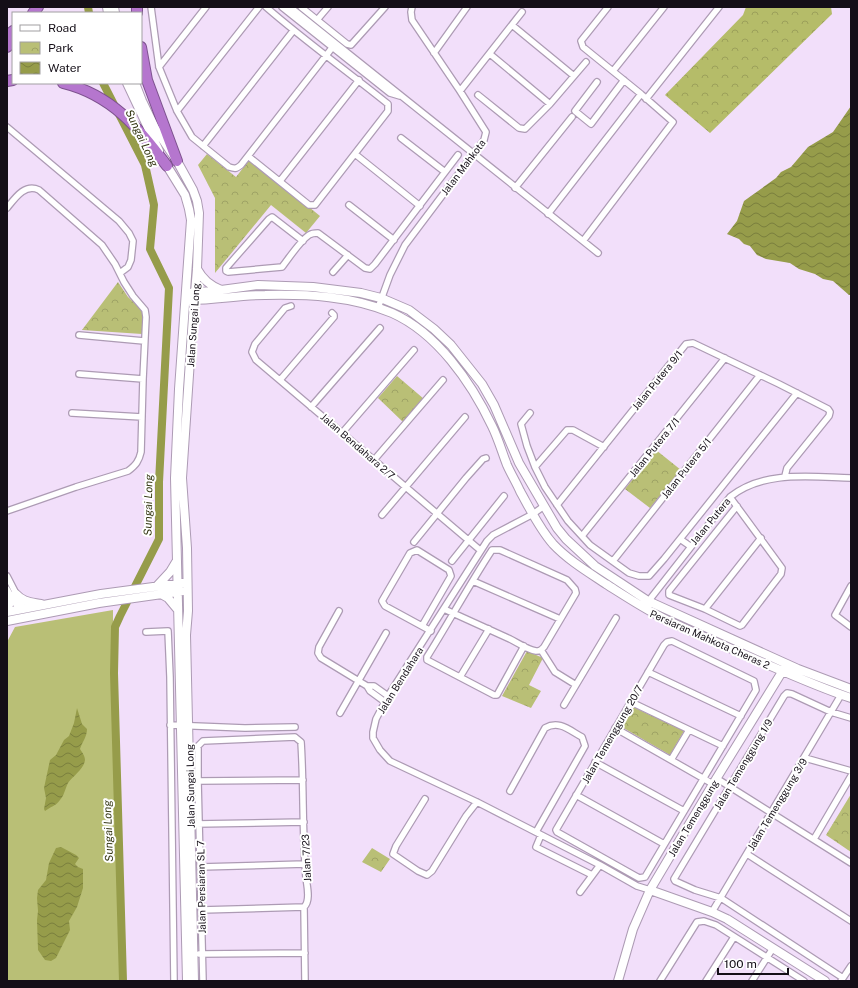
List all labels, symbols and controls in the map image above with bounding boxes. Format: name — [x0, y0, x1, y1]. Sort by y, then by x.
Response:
legend — [12, 12, 142, 84]
text: Road — [48, 21, 76, 35]
text: Park — [48, 41, 74, 55]
text: Water — [48, 61, 82, 75]
water label: Sungai Long — [124, 107, 161, 169]
street label: Jalan Mahkota — [438, 137, 488, 197]
street label: Jalan Sungai Long — [184, 283, 202, 367]
street label: Jalan Putera 9/1 — [629, 348, 685, 412]
street label: Jalan Bendahara 2/7 — [319, 411, 397, 481]
street label: Jalan Putera 7/1 — [626, 415, 682, 479]
street label: Jalan Putera 5/1 — [659, 435, 713, 501]
water label: Sungai Long — [141, 474, 155, 536]
street label: Jalan Putera — [687, 495, 733, 547]
street label: Persiaran Mahkota Cheras 2 — [648, 607, 772, 671]
street label: Jalan Bendahara — [375, 644, 425, 716]
street label: Jalan Temenggung 20/7 — [579, 683, 645, 785]
street label: Jalan Temenggung 1/9 — [711, 717, 775, 811]
street label: Jalan Sungai Long — [183, 744, 197, 828]
street label: Jalan Temenggung 3/9 — [745, 756, 809, 852]
street label: Jalan Temenggung — [665, 778, 721, 858]
water label: Sungai Long — [101, 799, 115, 862]
street label: Jalan 7/23 — [299, 834, 313, 882]
street label: Jalan Persiaran SL 7 — [194, 840, 208, 934]
scale bar — [718, 950, 788, 976]
text: 100 m — [724, 957, 757, 971]

